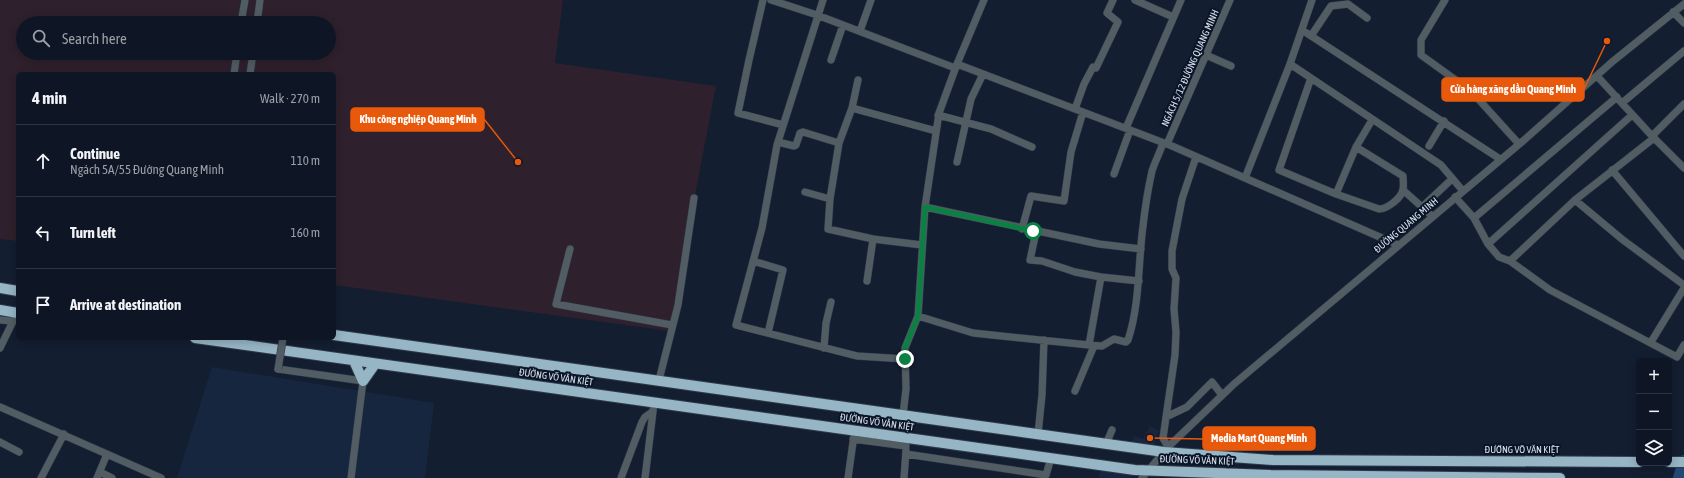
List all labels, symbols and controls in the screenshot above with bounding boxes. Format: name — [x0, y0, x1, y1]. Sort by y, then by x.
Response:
street label: NGÁCH 5/12 ĐƯỜNG QUANG MINH — [1159, 8, 1221, 128]
search box — [16, 16, 336, 60]
icon: search — [30, 27, 52, 49]
text: Search here — [62, 30, 127, 47]
callout: Cửa hàng xăng dầu Quang Minh — [1442, 78, 1584, 101]
text: Cửa hàng xăng dầu Quang Minh — [1450, 83, 1576, 95]
text: 4 min — [32, 88, 67, 108]
text: Walk · 270 m — [260, 91, 320, 106]
callout: Khu công nghiệp Quang Minh — [351, 108, 484, 131]
text: Khu công nghiệp Quang Minh — [360, 113, 477, 125]
text: Continue — [70, 145, 120, 162]
icon: ahead — [32, 150, 54, 172]
text: 110 m — [291, 153, 320, 168]
text: Ngách 5A/55 Đường Quang Minh — [70, 162, 224, 177]
street label: ĐƯỜNG QUANG MINH — [1372, 195, 1440, 255]
icon: left — [32, 222, 54, 244]
route start — [1024, 222, 1042, 240]
text: Turn left — [70, 224, 116, 241]
text: 160 m — [291, 225, 320, 240]
icon: arrive — [32, 294, 54, 316]
text: Arrive at destination — [70, 296, 181, 313]
route end — [896, 350, 914, 368]
map controls — [1636, 358, 1672, 466]
button: + — [1636, 358, 1672, 394]
street label: ĐƯỜNG VÕ VĂN KIỆT — [518, 366, 594, 388]
button: − — [1636, 394, 1672, 430]
street label: ĐƯỜNG VÕ VĂN KIỆT — [839, 411, 915, 433]
callout: Media Mart Quang Minh — [1203, 427, 1315, 450]
button: layers — [1636, 430, 1672, 466]
text: Media Mart Quang Minh — [1211, 432, 1307, 444]
street label: ĐƯỜNG VÕ VĂN KIỆT — [1485, 444, 1560, 455]
street label: ĐƯỜNG VÕ VĂN KIỆT — [1159, 453, 1235, 467]

